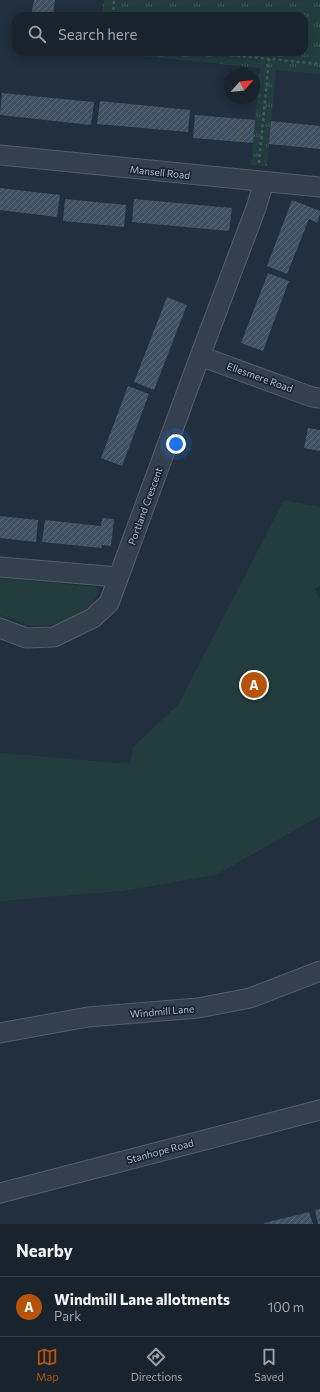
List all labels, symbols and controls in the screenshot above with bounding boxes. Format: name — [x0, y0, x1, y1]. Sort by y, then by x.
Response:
search box — [12, 12, 308, 56]
icon: search — [26, 23, 48, 45]
text: Search here — [58, 25, 137, 43]
north arrow — [224, 68, 260, 104]
street label: Mansell Road — [129, 163, 191, 181]
street label: Ellesmere Road — [225, 360, 295, 395]
your location — [166, 434, 186, 454]
street label: Portland Crescent — [125, 465, 165, 547]
pin: A — [241, 670, 267, 700]
street label: Windmill Lane — [129, 1002, 195, 1020]
street label: Stanhope Road — [125, 1136, 195, 1166]
text: Nearby — [16, 1240, 73, 1261]
text: Windmill Lane allotments — [54, 1290, 230, 1308]
text: A — [24, 1299, 34, 1315]
text: 100 m — [268, 1299, 304, 1315]
text: Park — [54, 1308, 81, 1324]
tab: Map — [36, 1346, 59, 1383]
tab: Directions — [131, 1346, 182, 1383]
tab: Saved — [254, 1346, 284, 1383]

